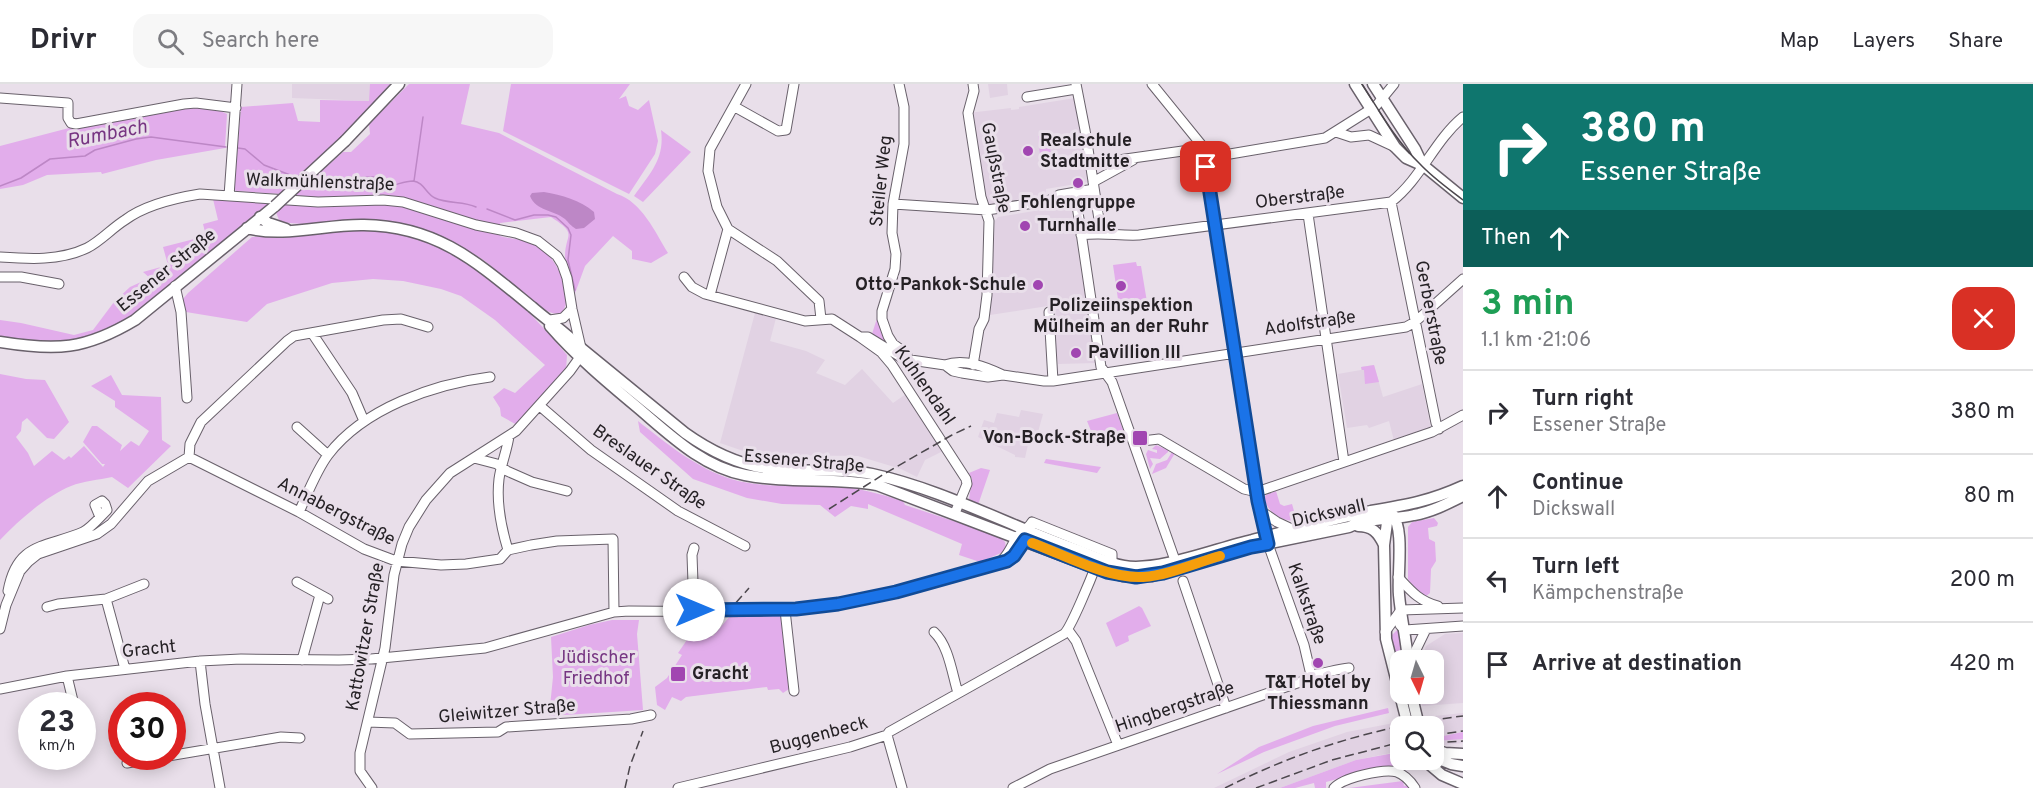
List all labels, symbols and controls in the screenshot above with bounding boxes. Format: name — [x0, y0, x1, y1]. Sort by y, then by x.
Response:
search box — [133, 14, 553, 68]
text: Drivr — [30, 23, 97, 59]
icon: search — [154, 25, 187, 58]
text: Search here — [202, 28, 319, 55]
text: Map — [1780, 28, 1819, 55]
text: Layers — [1852, 28, 1915, 55]
text: Share — [1948, 28, 2003, 55]
text: 380 m — [1580, 104, 1706, 157]
icon: right — [1481, 108, 1559, 186]
water label: Rumbach — [64, 114, 150, 156]
street label: Gaußstraße — [975, 121, 1015, 215]
place label: Realschule Stadtmitte — [1040, 130, 1132, 174]
street label: Steiler Weg — [866, 134, 898, 228]
pin — [1180, 141, 1231, 192]
marker: Realschule Stadtmitte — [1021, 144, 1035, 158]
icon: arrive — [1189, 150, 1222, 183]
text: Essener Straße — [1580, 156, 1761, 190]
street label: Walkmühlenstraße — [245, 169, 395, 197]
marker: Fohlengruppe — [1071, 176, 1085, 190]
street label: Oberstraße — [1254, 181, 1346, 215]
place label: Fohlengruppe — [1020, 192, 1136, 215]
place label: Turnhalle — [1037, 215, 1116, 238]
marker: Turnhalle — [1018, 219, 1032, 233]
icon: ahead — [1543, 222, 1576, 255]
street label: Essener Straße — [113, 224, 221, 318]
text: Then — [1481, 225, 1531, 252]
street label: Gerberstraße — [1409, 259, 1451, 367]
place label: Otto-Pankok-Schule — [855, 274, 1026, 297]
marker: Otto-Pankok-Schule — [1031, 278, 1045, 292]
marker: Polizeiinspektion Mülheim an der Ruhr — [1114, 279, 1128, 293]
text: 3 min — [1481, 282, 1575, 328]
button: close — [1952, 287, 2015, 350]
place label: Polizeiinspektion Mülheim an der Ruhr — [1033, 295, 1209, 339]
street label: Adolfstraße — [1263, 306, 1357, 342]
text: 1.1 km · 21:06 — [1481, 328, 1591, 354]
street label: Kuhlendahl — [888, 342, 960, 430]
place label: Pavillion III — [1088, 342, 1181, 365]
marker: Pavillion III — [1069, 346, 1083, 360]
text: Turn right — [1532, 386, 1634, 413]
icon: right — [1481, 396, 1514, 429]
text: 380 m — [1951, 399, 2015, 426]
text: Essener Straße — [1532, 413, 1666, 439]
street label: Breslauer Straße — [587, 420, 711, 516]
place label: Von-Bock-Straße — [983, 427, 1126, 450]
marker: Von-Bock-Straße — [1131, 429, 1149, 447]
street label: Essener Straße — [743, 445, 865, 479]
text: Continue — [1532, 470, 1623, 497]
street label: Annabergstraße — [273, 472, 399, 552]
icon: ahead — [1481, 480, 1514, 513]
text: 80 m — [1964, 483, 2015, 510]
street label: Dickswall — [1290, 494, 1368, 534]
text: Dickswall — [1532, 497, 1615, 523]
text: Turn left — [1532, 554, 1620, 581]
street label: Kalkstraße — [1281, 560, 1331, 648]
street label: Kattowitzer Straße — [342, 561, 390, 713]
icon: left — [1481, 564, 1514, 597]
text: 200 m — [1950, 567, 2015, 594]
position arrow — [662, 578, 726, 642]
text: Kämpchenstraße — [1532, 581, 1684, 607]
street label: Gracht — [121, 636, 177, 664]
park label: Jüdischer Friedhof — [556, 647, 636, 691]
icon: arrive — [1481, 648, 1514, 681]
north arrow — [1390, 650, 1444, 704]
map controls — [1390, 650, 1444, 770]
text: Arrive at destination — [1532, 651, 1742, 678]
text: 420 m — [1950, 651, 2015, 678]
marker: T&T Hotel by Thiessmann — [1311, 656, 1325, 670]
place label: Gracht — [692, 663, 749, 686]
marker: Gracht — [669, 665, 687, 683]
place label: T&T Hotel by Thiessmann — [1265, 672, 1371, 716]
street label: Hingbergstraße — [1112, 677, 1238, 739]
speed limit sign: 30 — [108, 692, 186, 770]
street label: Gleiwitzer Straße — [437, 695, 577, 729]
text: 23 — [39, 705, 75, 742]
street label: Buggenbeck — [767, 712, 871, 760]
button: search — [1390, 716, 1444, 770]
text: km/h — [39, 737, 75, 756]

